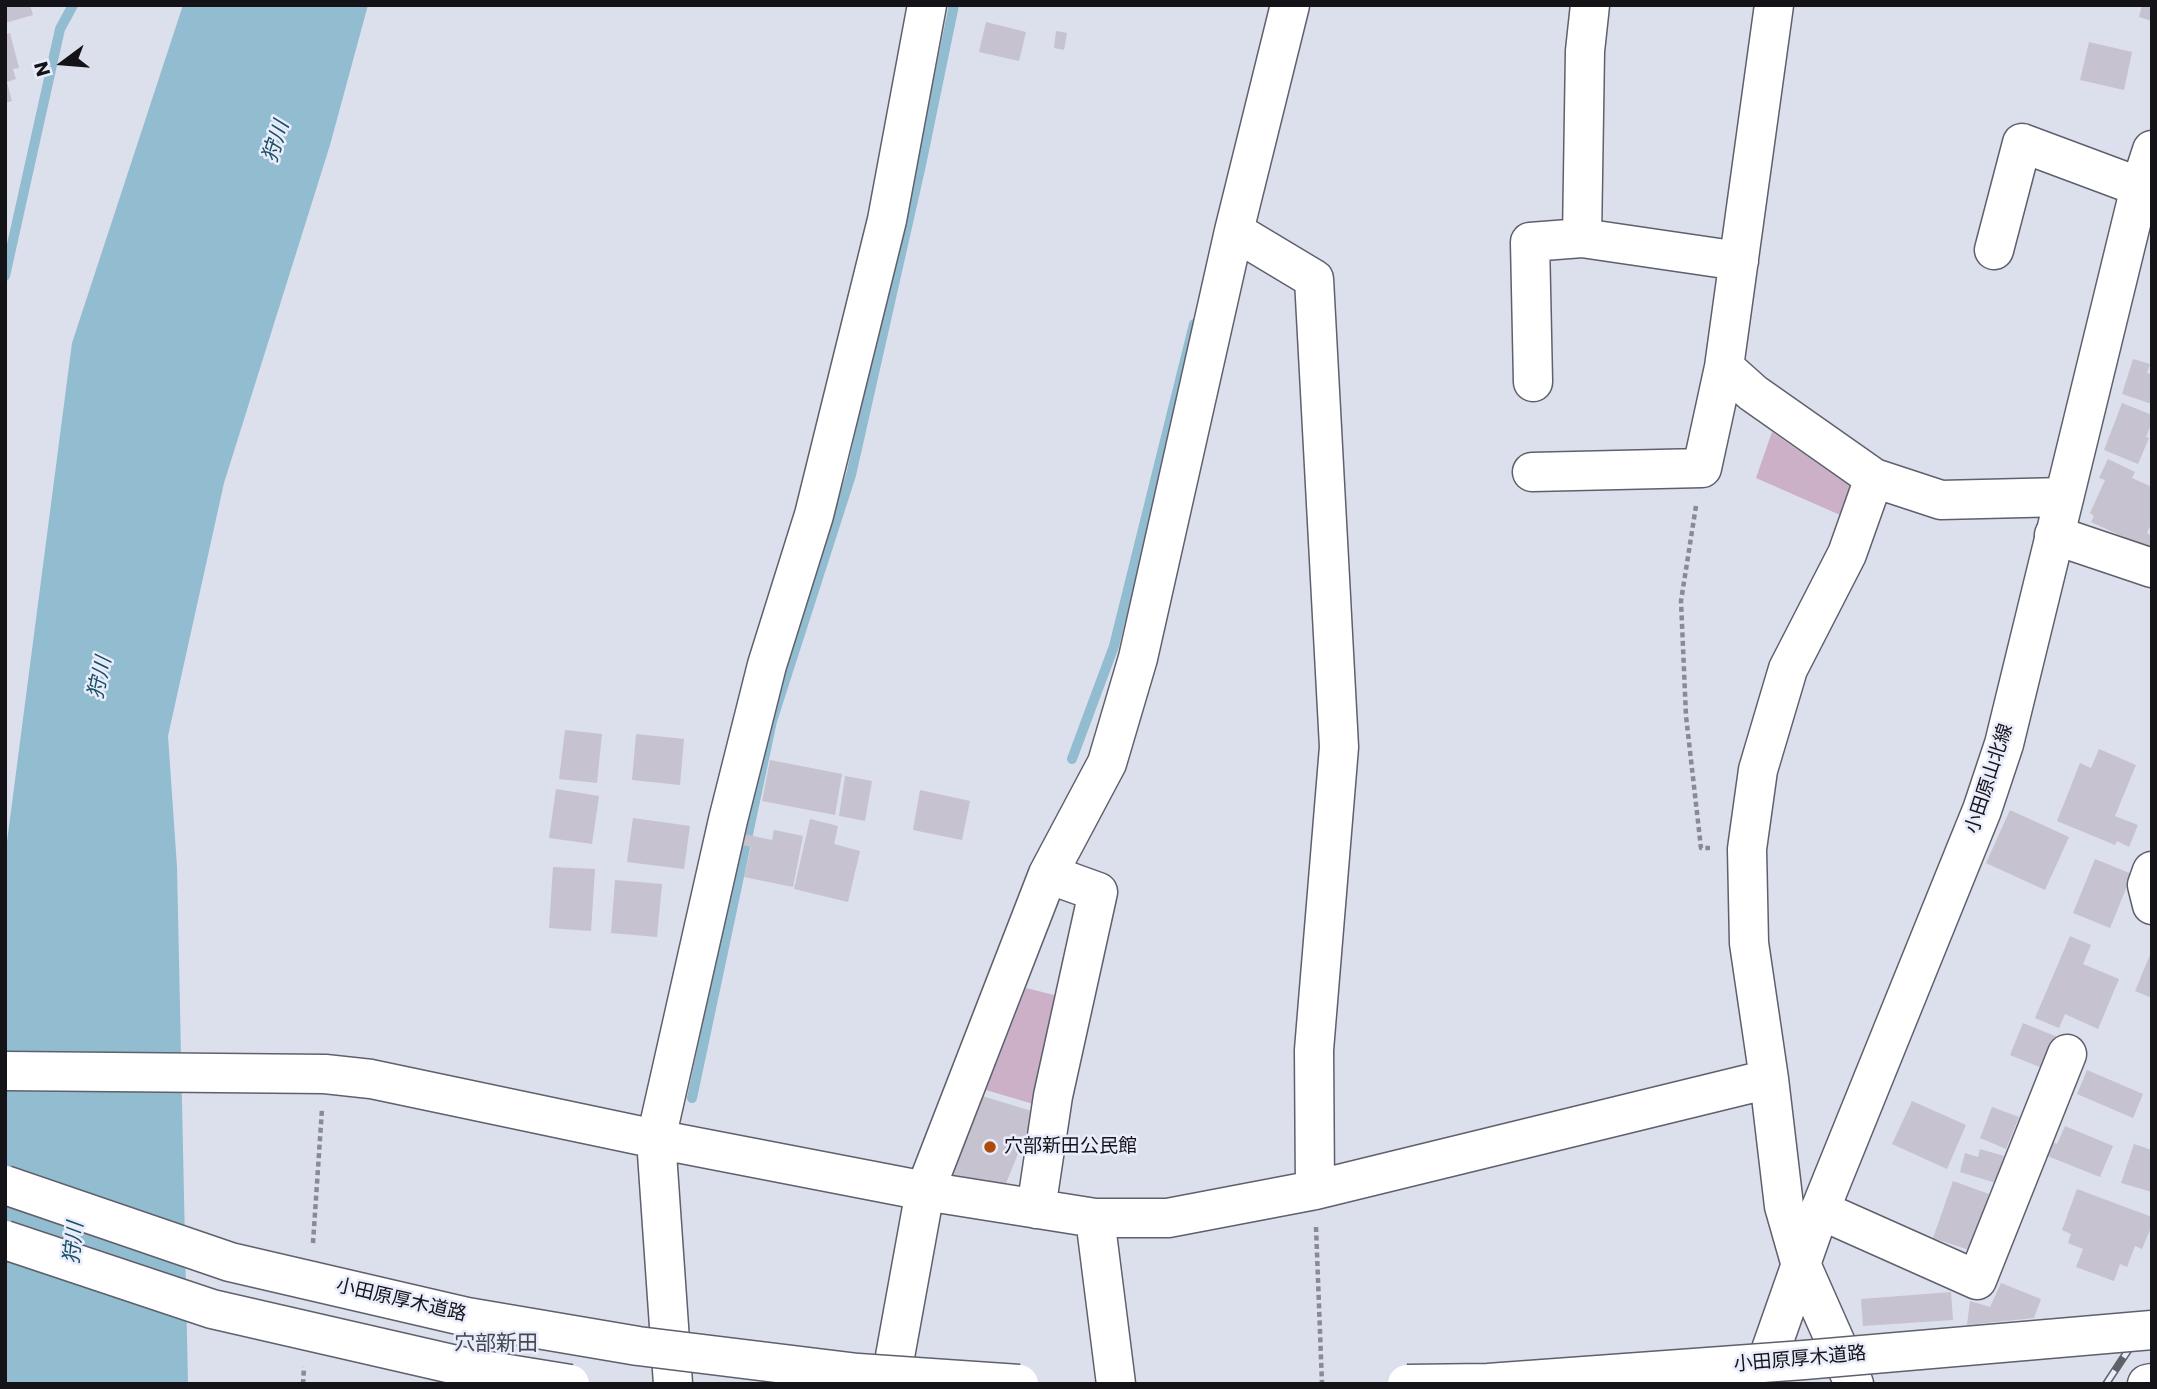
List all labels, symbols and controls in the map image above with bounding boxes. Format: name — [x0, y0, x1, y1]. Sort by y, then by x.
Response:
north arrow — [28, 28, 98, 98]
text: N — [27, 58, 57, 80]
water label: 狩川 — [259, 118, 295, 166]
water label: 狩川 — [84, 655, 118, 701]
street label: 小田原山北線 — [1962, 721, 2018, 837]
place label: 穴部新田公民館 — [1004, 1136, 1137, 1158]
marker: 穴部新田公民館 — [982, 1139, 998, 1155]
water label: 狩川 — [60, 1221, 90, 1265]
street label: 小田原厚木道路 — [334, 1275, 468, 1327]
district label: 穴部新田 — [454, 1332, 538, 1358]
street label: 小田原厚木道路 — [1733, 1343, 1867, 1377]

